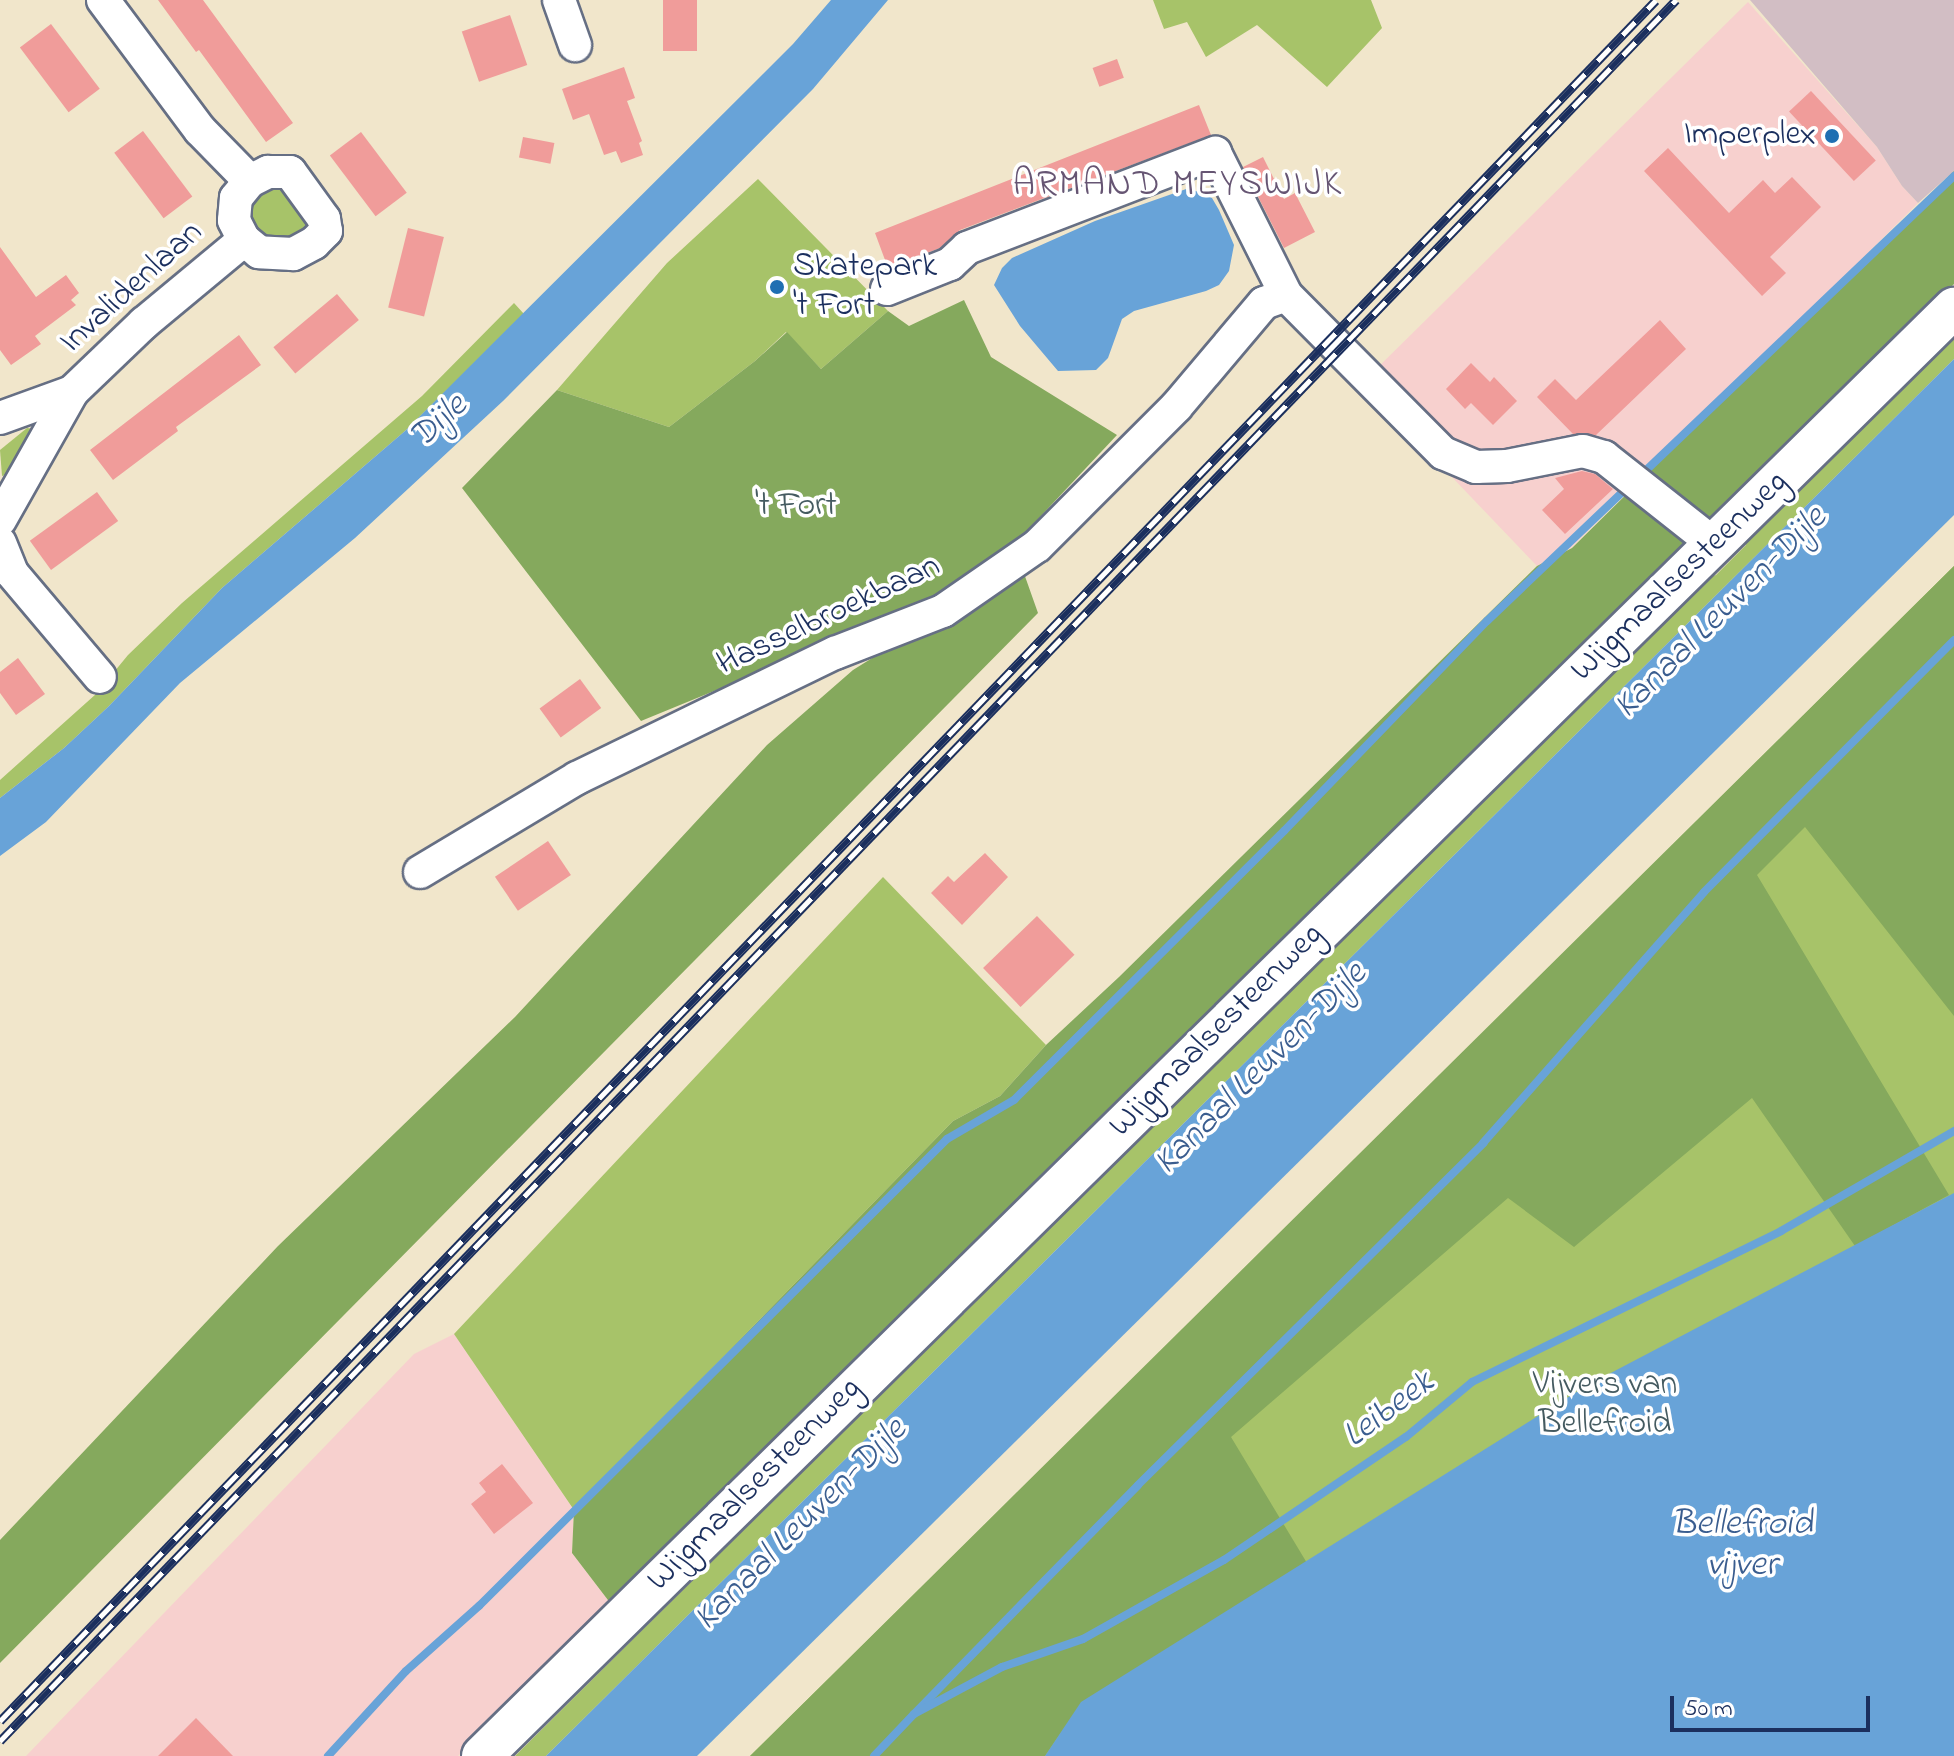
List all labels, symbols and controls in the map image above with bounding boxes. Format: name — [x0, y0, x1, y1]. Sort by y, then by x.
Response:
place label: Imperplex — [1684, 116, 1816, 156]
marker: Imperplex — [1823, 127, 1841, 145]
district label: ARMAND MEYSWIJK — [1013, 164, 1343, 208]
street label: Invalidenlaan — [52, 213, 212, 363]
place label: Skatepark 't Fort — [793, 247, 937, 326]
marker: Skatepark 't Fort — [768, 278, 786, 296]
water label: Dijle — [401, 385, 477, 459]
street label: Wijgmaalsesteenweg — [1563, 463, 1797, 691]
park label: 't Fort — [755, 487, 837, 527]
water label: Kanaal Leuven-Dijle — [1606, 498, 1836, 728]
street label: Hasselbroekbaan — [711, 547, 947, 685]
street label: Wijgmaalsesteenweg — [1101, 915, 1333, 1147]
water label: Kanaal Leuven-Dijle — [1146, 954, 1376, 1184]
water label: Leibeek — [1335, 1362, 1443, 1458]
park label: Vijvers van Bellefroid — [1533, 1365, 1677, 1444]
street label: Wijgmaalsesteenweg — [639, 1369, 871, 1601]
water label: Kanaal Leuven-Dijle — [686, 1410, 916, 1640]
water label: Bellefroid vijver — [1672, 1502, 1812, 1587]
scale bar — [1674, 1680, 1874, 1730]
text: 50 m — [1684, 1692, 1733, 1727]

